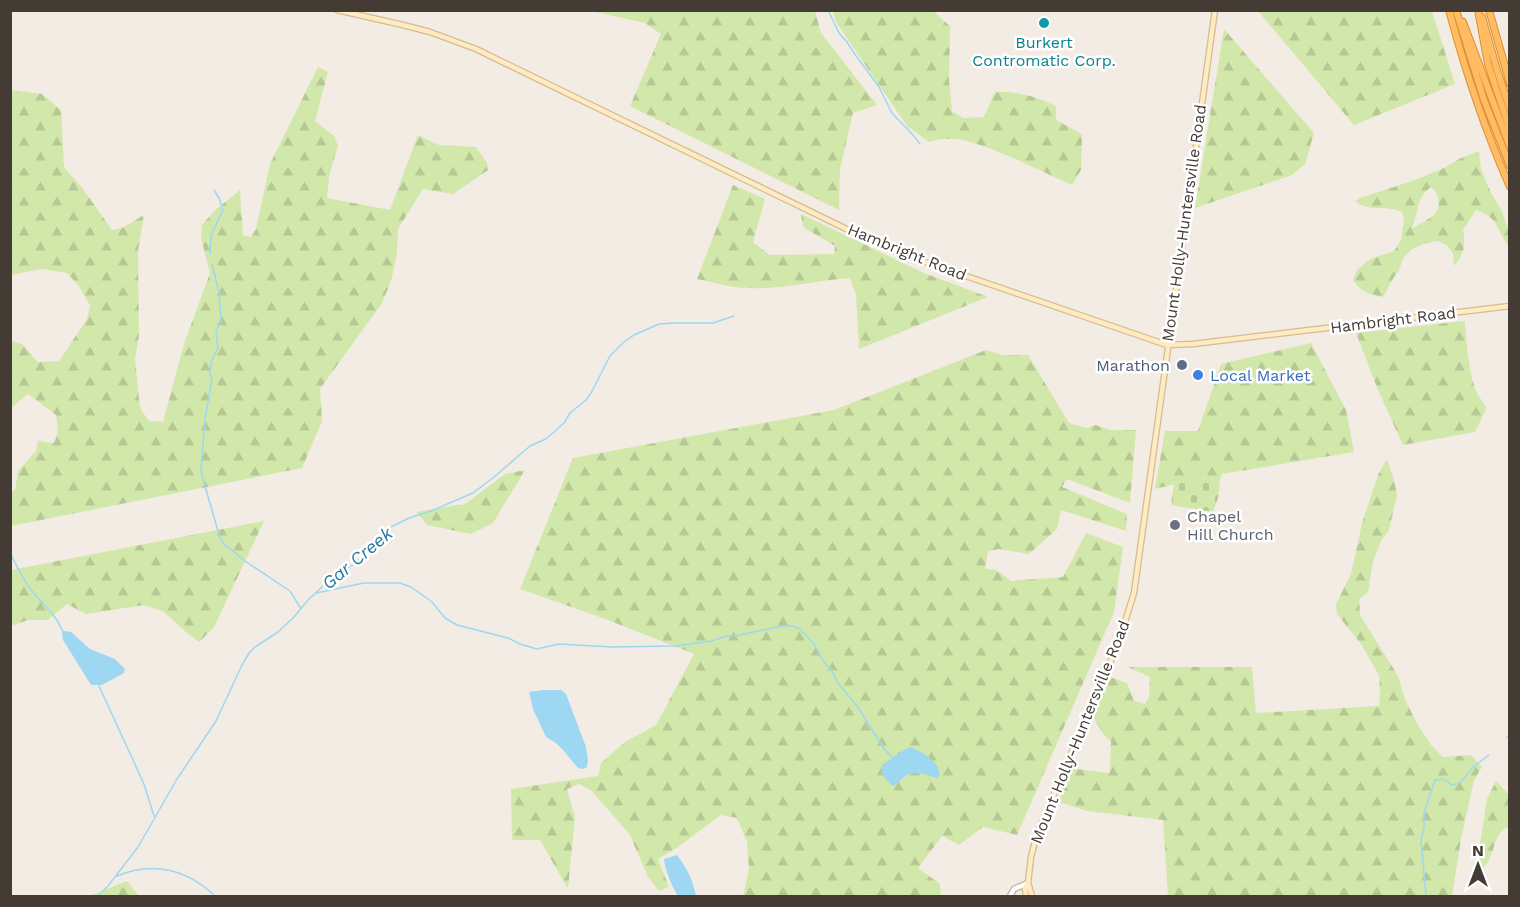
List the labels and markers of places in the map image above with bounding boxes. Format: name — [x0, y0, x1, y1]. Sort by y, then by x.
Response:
marker: Burkert Contromatic Corp. — [1037, 16, 1051, 30]
place label: Burkert Contromatic Corp. — [972, 33, 1116, 70]
place label: Marathon — [1096, 356, 1170, 375]
marker: Marathon — [1175, 358, 1189, 372]
place label: Local Market — [1210, 366, 1311, 385]
marker: Local Market — [1191, 368, 1205, 382]
place label: Chapel Hill Church — [1187, 507, 1274, 544]
marker: Chapel Hill Church — [1168, 518, 1182, 532]

